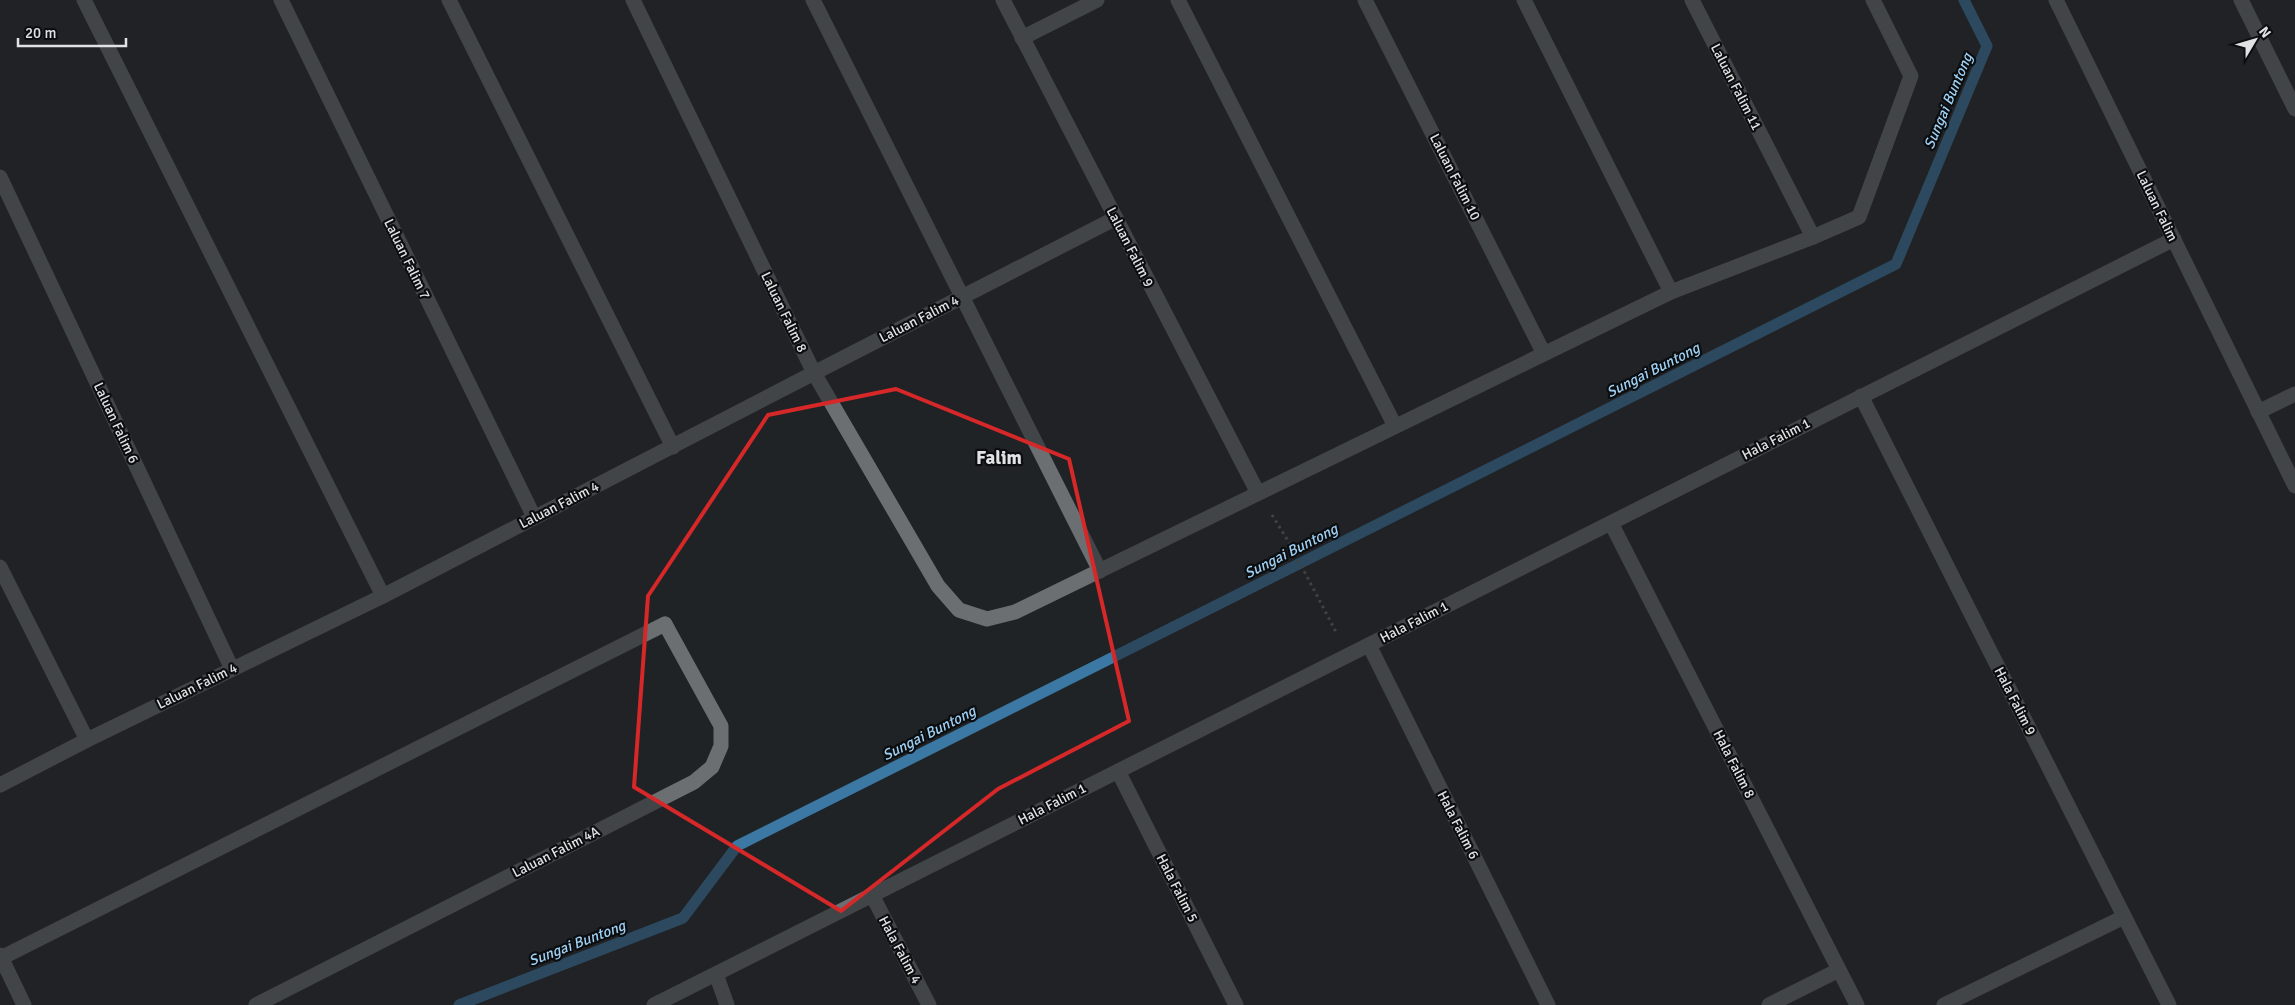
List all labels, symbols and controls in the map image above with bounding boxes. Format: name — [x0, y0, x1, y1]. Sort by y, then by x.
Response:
scale bar — [18, 15, 125, 47]
north arrow — [2230, 15, 2280, 65]
text: N — [2255, 23, 2275, 41]
text: 20 m — [25, 24, 56, 42]
street label: Laluan Falim 11 — [1707, 41, 1765, 133]
water label: Sungai Buntong — [1920, 49, 1977, 152]
street label: Laluan Falim 10 — [1426, 131, 1484, 223]
street label: Laluan Falim — [2133, 168, 2181, 244]
street label: Laluan Falim 9 — [1103, 204, 1157, 290]
street label: Laluan Falim 7 — [380, 216, 434, 302]
street label: Laluan Falim 8 — [757, 269, 811, 355]
street label: Laluan Falim 4 — [876, 291, 962, 346]
water label: Sungai Buntong — [1603, 338, 1704, 401]
street label: Laluan Falim 6 — [90, 380, 142, 466]
street label: Hala Falim 1 — [1739, 415, 1813, 463]
district label: Falim — [976, 446, 1022, 470]
street label: Laluan Falim 4 — [516, 477, 602, 532]
water label: Sungai Buntong — [1241, 519, 1342, 582]
street label: Hala Falim 1 — [1377, 598, 1451, 646]
street label: Laluan Falim 4 — [154, 659, 240, 713]
street label: Hala Falim 9 — [1991, 664, 2039, 738]
water label: Sungai Buntong — [879, 701, 980, 764]
street label: Hala Falim 8 — [1710, 727, 1758, 801]
street label: Hala Falim 1 — [1015, 780, 1089, 828]
street label: Hala Falim 6 — [1434, 788, 1482, 862]
street label: Laluan Falim 4A — [509, 822, 603, 881]
street label: Hala Falim 5 — [1153, 851, 1201, 925]
street label: Hala Falim 4 — [875, 913, 925, 987]
water label: Sungai Buntong — [526, 916, 629, 970]

